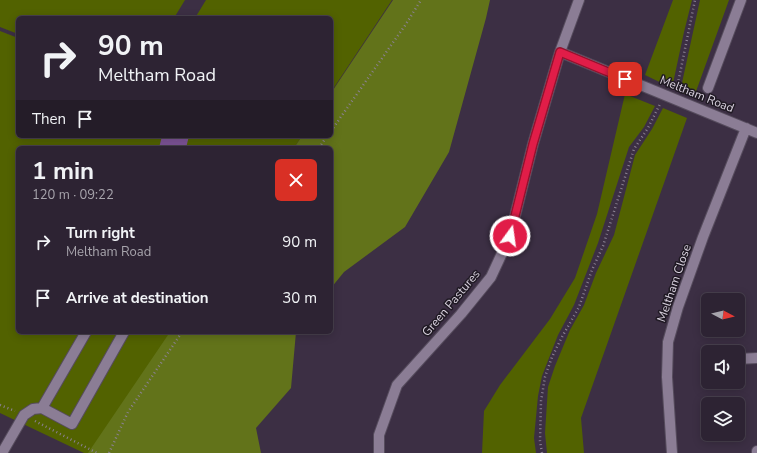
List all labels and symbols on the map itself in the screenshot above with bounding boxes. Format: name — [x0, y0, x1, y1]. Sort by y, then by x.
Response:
pin — [608, 62, 642, 96]
street label: Meltham Road — [657, 72, 737, 116]
position arrow — [489, 215, 531, 257]
street label: Meltham Close — [653, 242, 695, 324]
street label: Green Pastures — [418, 266, 484, 340]
north arrow — [701, 293, 745, 337]

